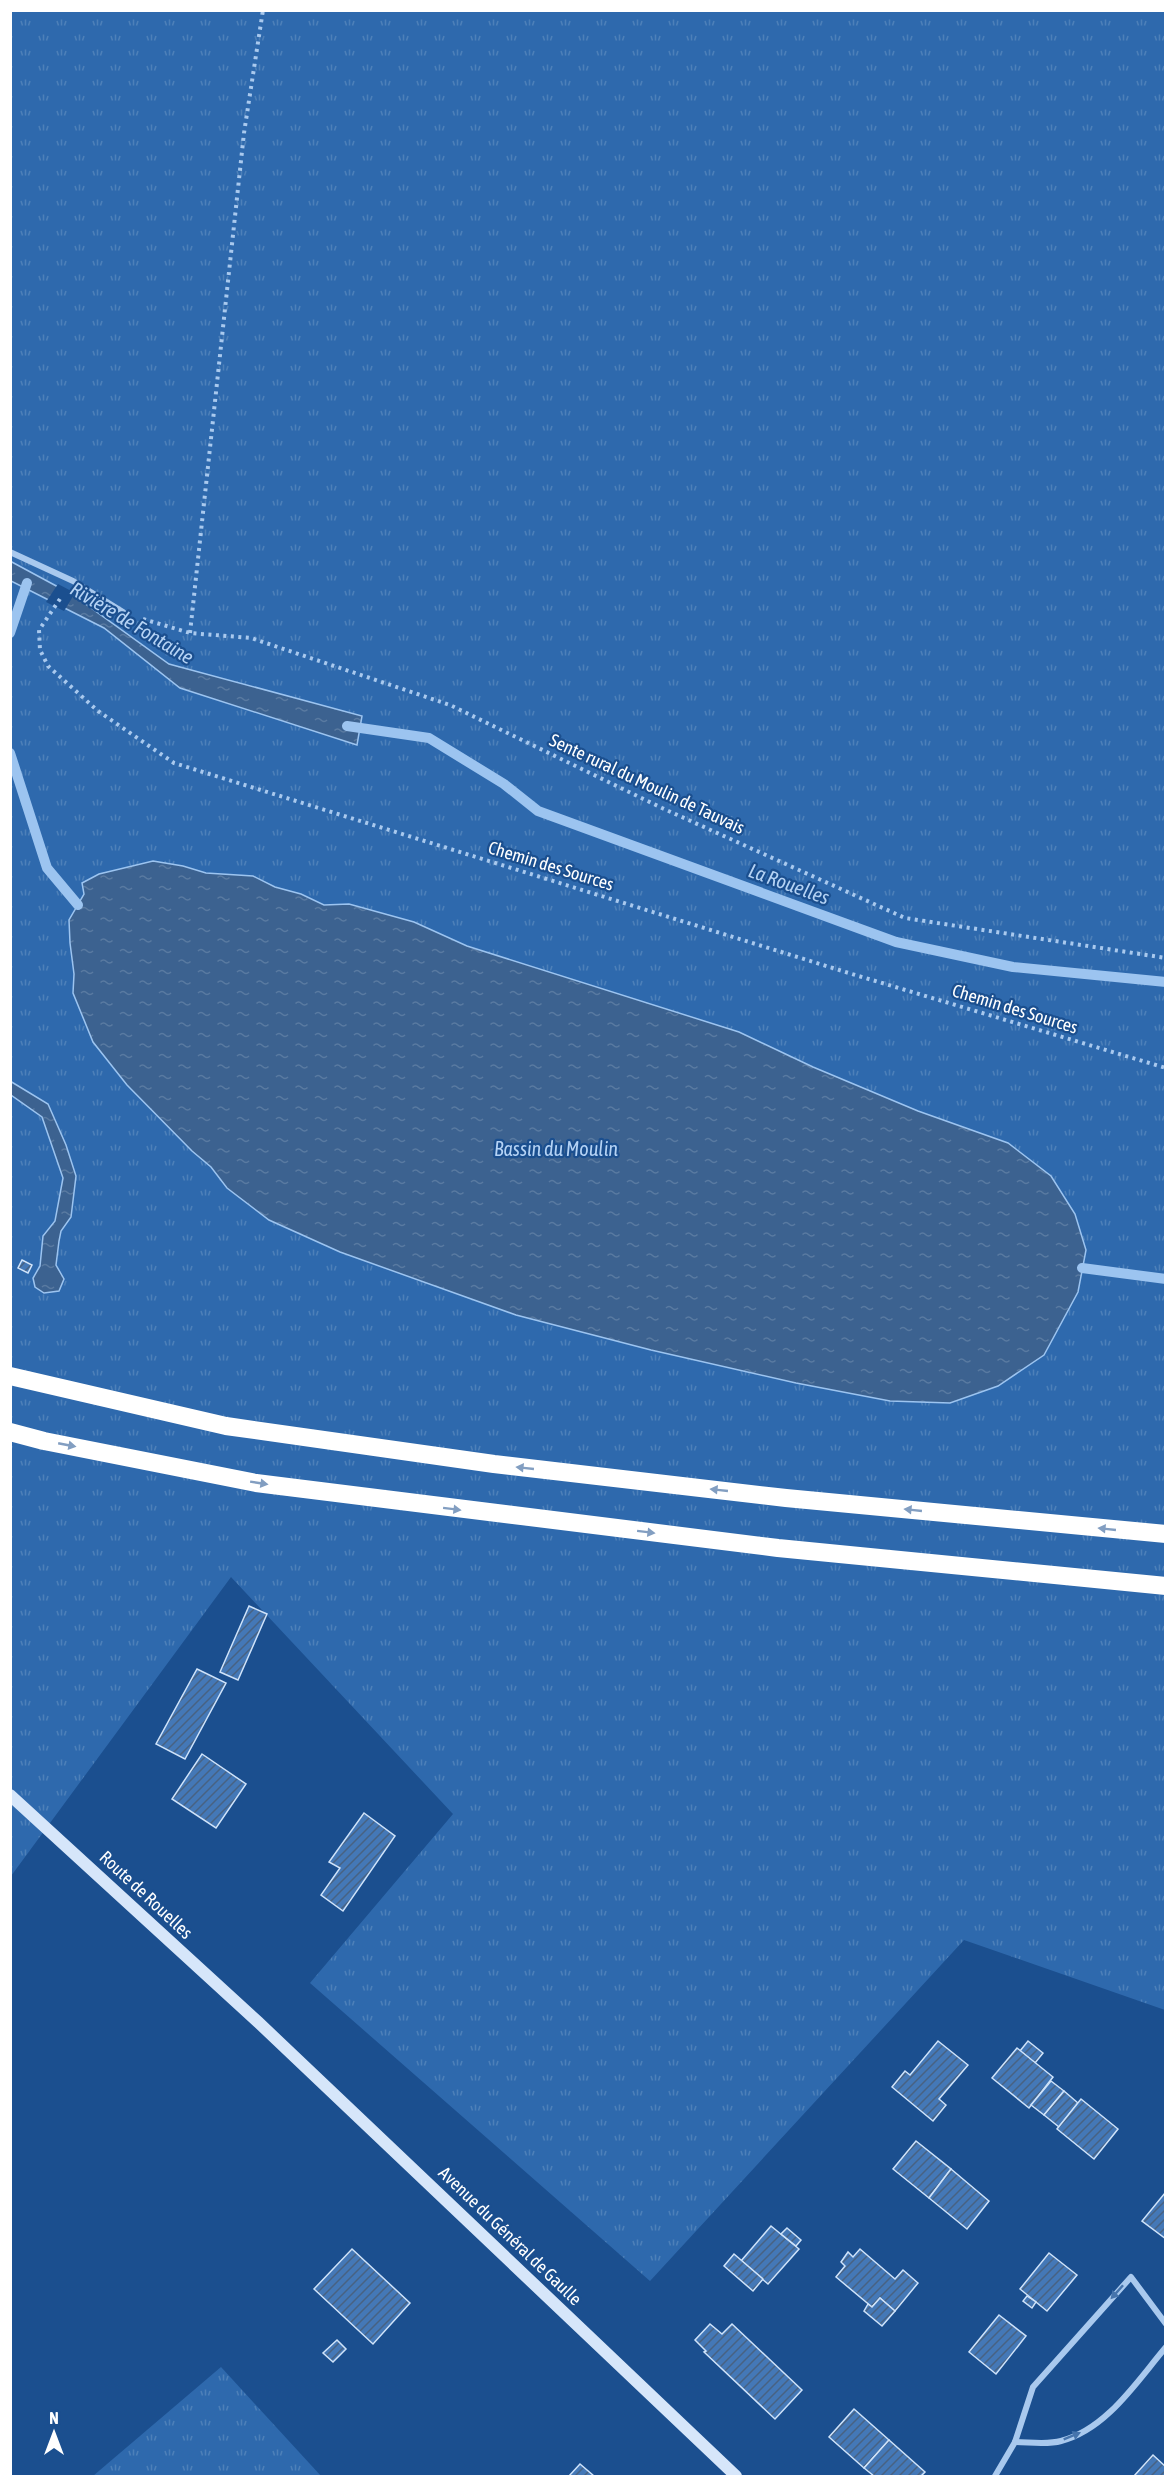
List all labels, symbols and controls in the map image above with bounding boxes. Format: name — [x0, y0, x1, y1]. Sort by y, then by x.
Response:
water label: Rivière de Fontaine — [66, 577, 198, 668]
street label: Sente rural du Moulin de Tauvais — [546, 729, 748, 838]
street label: Chemin des Sources — [486, 836, 616, 895]
water label: La Rouelles — [746, 858, 833, 909]
street label: Chemin des Sources — [950, 979, 1080, 1038]
water label: Bassin du Moulin — [494, 1137, 618, 1160]
one-way arrow — [58, 1441, 77, 1451]
one-way arrow — [516, 1463, 535, 1473]
one-way arrow — [249, 1479, 268, 1488]
one-way arrow — [710, 1485, 729, 1495]
one-way arrow — [443, 1504, 462, 1513]
one-way arrow — [904, 1505, 923, 1515]
one-way arrow — [1098, 1524, 1117, 1534]
one-way arrow — [636, 1527, 655, 1537]
street label: Route de Rouelles — [96, 1846, 197, 1943]
street label: Avenue du Général de Gaulle — [435, 2162, 586, 2309]
one-way arrow — [1111, 2284, 1124, 2299]
north arrow — [24, 2403, 84, 2463]
text: N — [49, 2409, 59, 2427]
one-way arrow — [1064, 2431, 1082, 2441]

